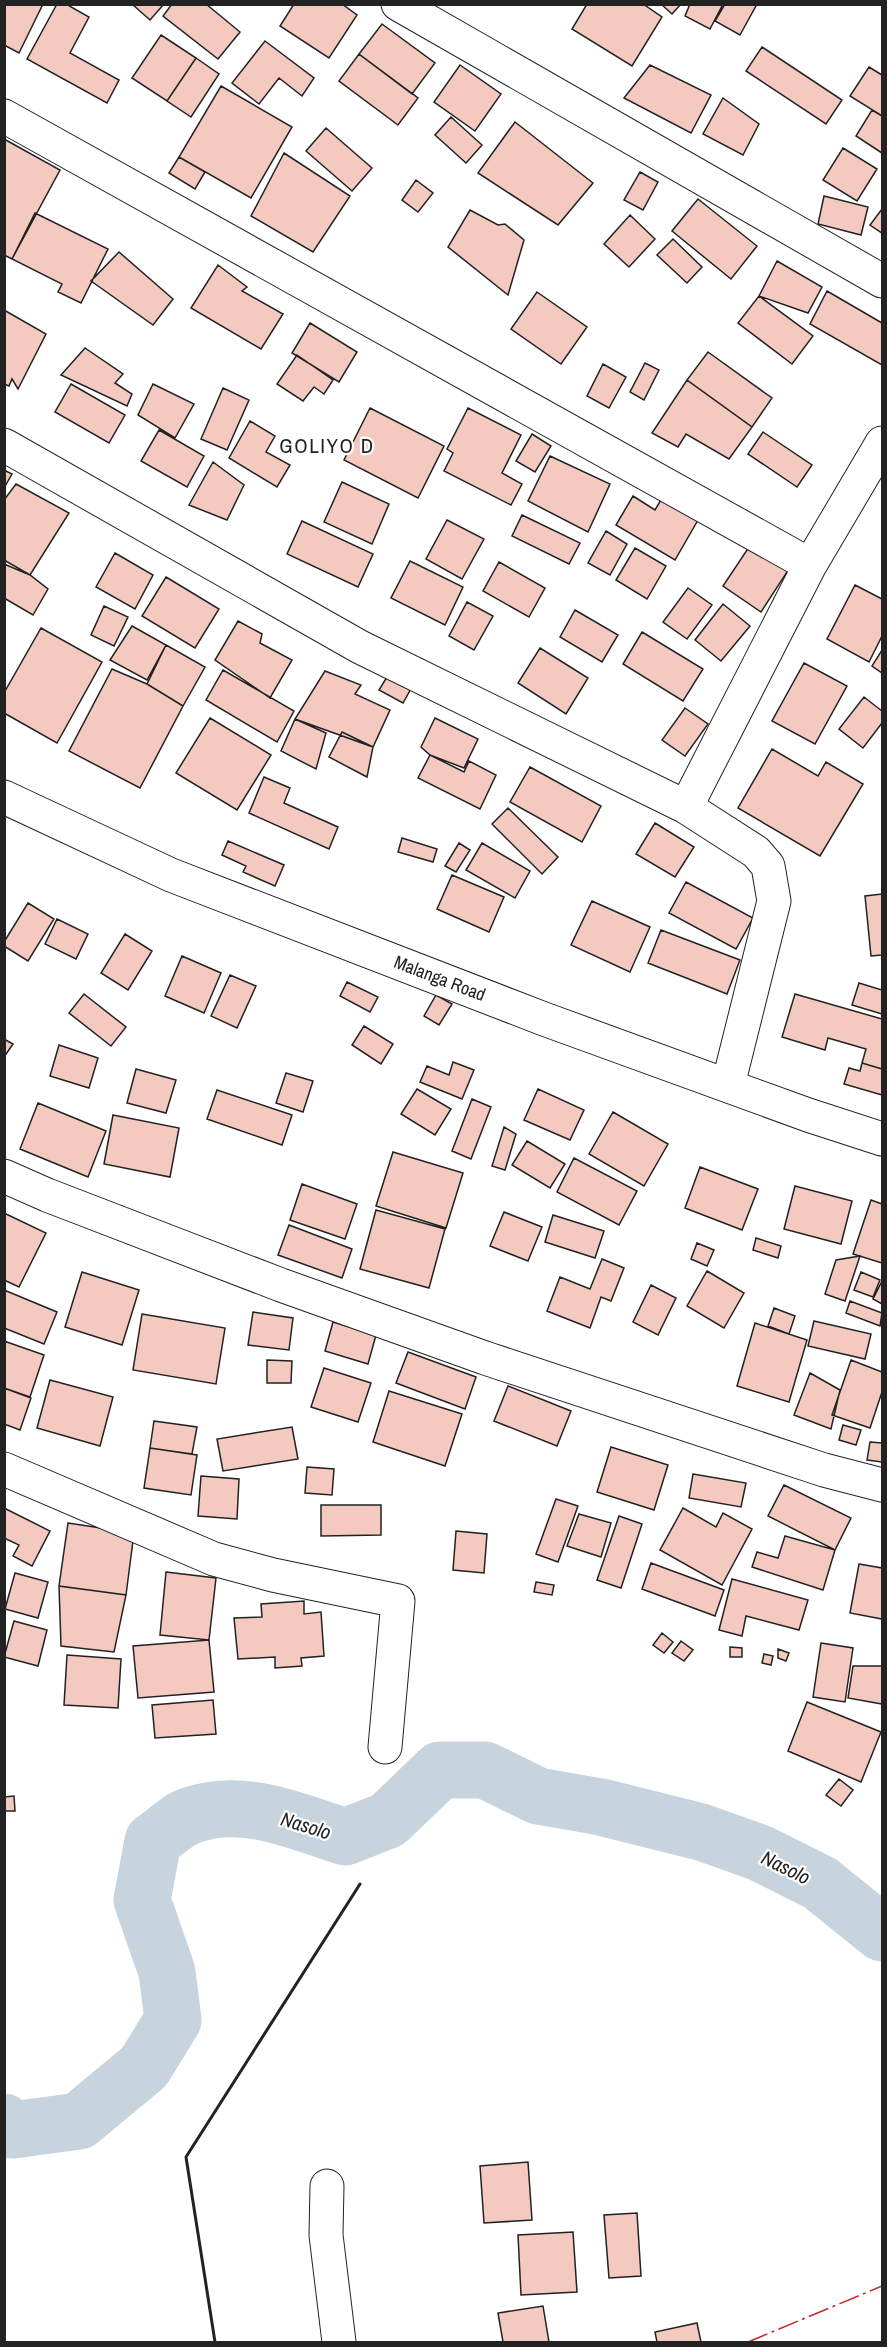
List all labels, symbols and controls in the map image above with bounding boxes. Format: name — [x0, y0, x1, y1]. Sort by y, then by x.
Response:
district label: GOLIYO D — [279, 431, 375, 460]
street label: Malanga Road — [391, 949, 489, 1007]
water label: Nasolo — [278, 1805, 334, 1845]
water label: Nasolo — [757, 1844, 815, 1890]

